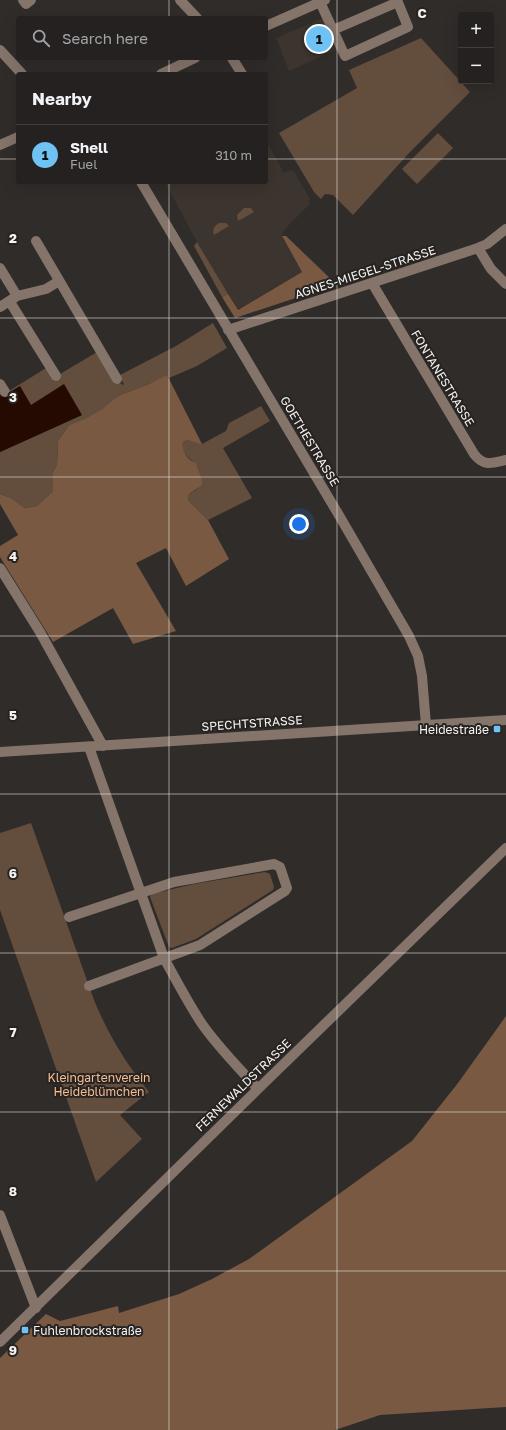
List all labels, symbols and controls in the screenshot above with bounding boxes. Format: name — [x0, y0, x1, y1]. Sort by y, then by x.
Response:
text: C — [417, 5, 427, 21]
map controls — [458, 12, 494, 84]
button: + — [458, 12, 494, 48]
search box — [16, 16, 268, 60]
pin: 1 — [306, 24, 332, 54]
icon: search — [30, 27, 52, 49]
text: Search here — [62, 29, 148, 47]
button: − — [458, 48, 494, 84]
text: Nearby — [32, 88, 92, 109]
text: Shell — [70, 138, 108, 156]
text: 1 — [42, 147, 48, 163]
text: 310 m — [215, 147, 252, 163]
text: Fuel — [70, 156, 97, 172]
text: 2 — [9, 230, 17, 246]
street label: AGNES-MIEGEL-STRASSE — [293, 242, 437, 302]
street label: FONTANESTRASSE — [408, 327, 478, 429]
text: 3 — [9, 389, 17, 405]
street label: GOETHESTRASSE — [277, 393, 343, 489]
your location — [289, 514, 309, 534]
text: 4 — [9, 548, 17, 564]
text: 5 — [9, 707, 17, 723]
street label: SPECHTSTRASSE — [201, 712, 303, 734]
place label: Heidestraße — [419, 722, 489, 737]
marker: Heidestraße — [492, 724, 502, 734]
text: 6 — [9, 865, 17, 881]
text: 7 — [9, 1024, 17, 1040]
street label: FERNEWALDSTRASSE — [192, 1036, 294, 1134]
park label: Kleingartenverein Heideblümchen — [48, 1070, 150, 1099]
text: 8 — [9, 1183, 17, 1199]
place label: Fuhlenbrockstraße — [33, 1323, 142, 1338]
marker: Fuhlenbrockstraße — [20, 1325, 30, 1335]
text: 9 — [9, 1342, 17, 1358]

